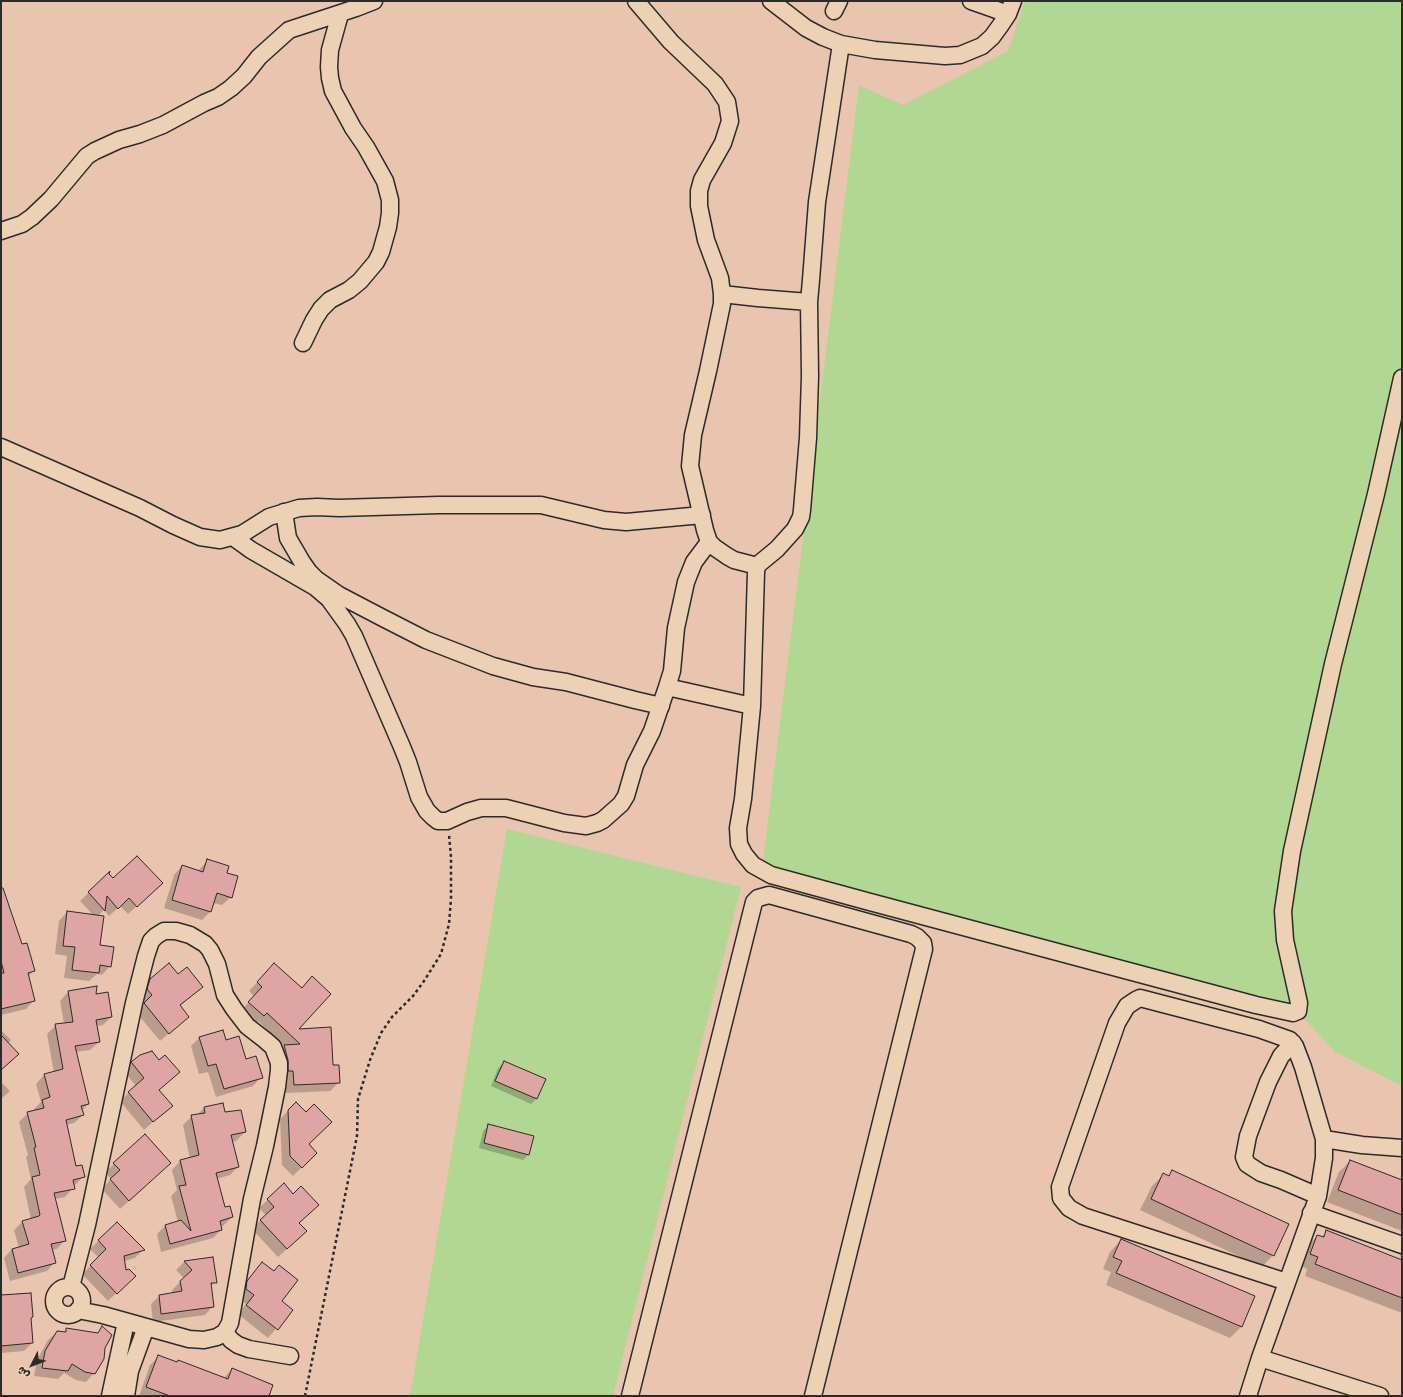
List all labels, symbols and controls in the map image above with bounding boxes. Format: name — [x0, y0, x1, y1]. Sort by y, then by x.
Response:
north arrow — [12, 1345, 52, 1385]
text: ش — [14, 1364, 32, 1382]

